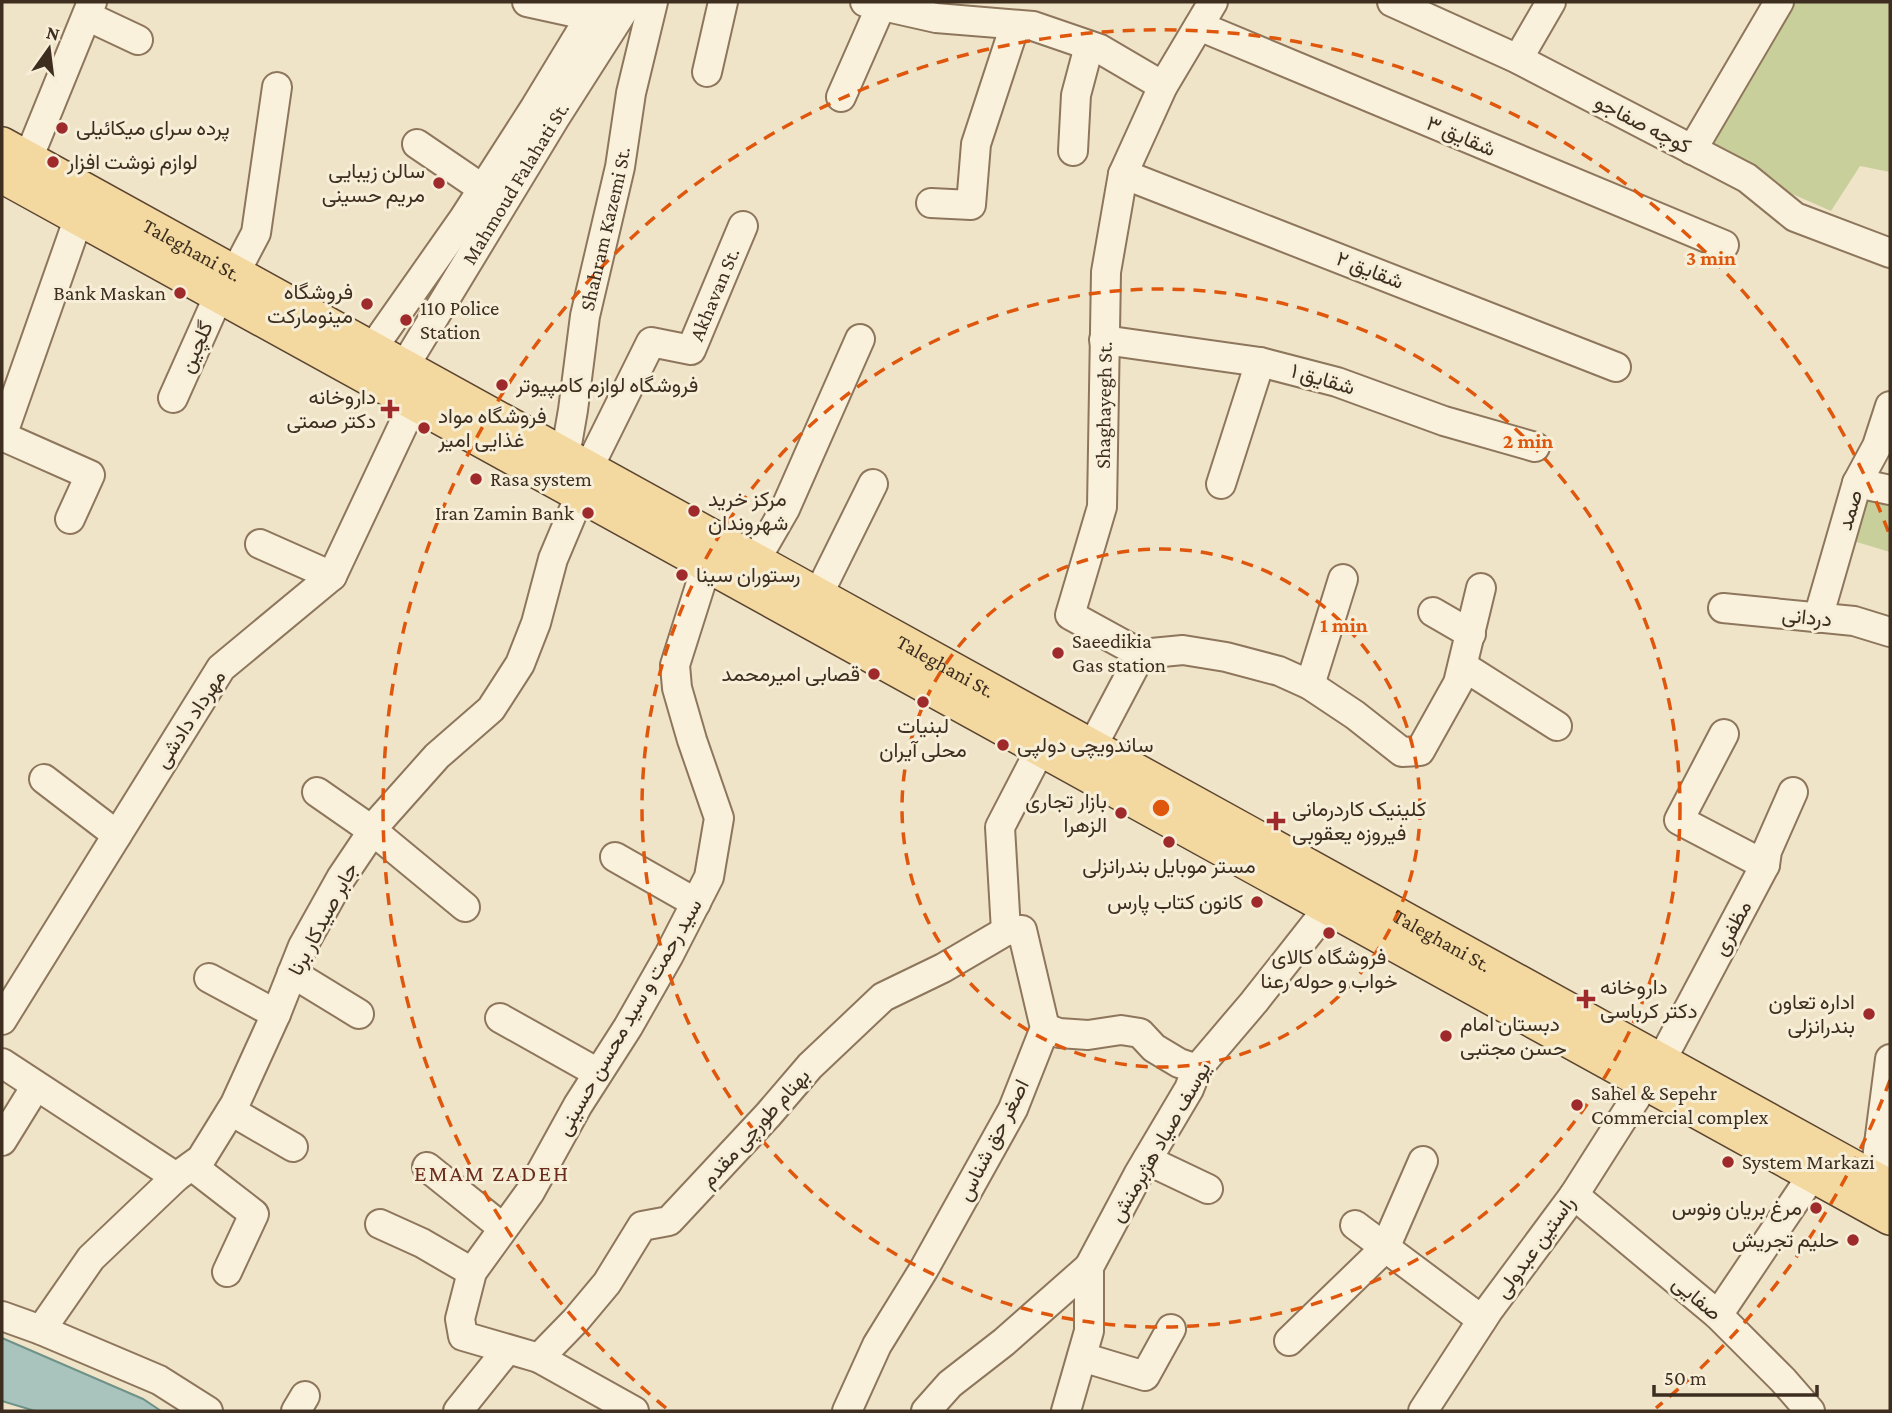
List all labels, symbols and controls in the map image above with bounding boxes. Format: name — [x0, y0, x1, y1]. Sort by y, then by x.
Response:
north arrow — [14, 14, 84, 84]
text: N — [44, 21, 62, 45]
street label: کوچه صفاجو — [1590, 90, 1695, 160]
street label: Mahmoud Falahati St. — [457, 97, 574, 269]
street label: شقایق ۳ — [1423, 111, 1499, 161]
place label: پرده سرای میکائیلی — [76, 116, 230, 142]
marker: پرده سرای میکائیلی — [54, 120, 70, 136]
street label: Shahram Kazemi St. — [575, 145, 635, 313]
place label: لوازم نوشت افزار — [66, 150, 198, 176]
marker: لوازم نوشت افزار — [45, 154, 61, 170]
place label: سالن زیبایی مریم حسینی — [322, 159, 425, 209]
marker: سالن زیبایی مریم حسینی — [431, 175, 447, 191]
street label: Taleghani St. — [139, 213, 245, 287]
street label: Akhavan St. — [684, 244, 745, 345]
street label: شقایق ۲ — [1333, 246, 1407, 294]
text: 3 min — [1686, 246, 1736, 270]
place label: فروشگاه مینومارکت — [267, 280, 353, 329]
place label: Bank Maskan — [53, 281, 166, 305]
marker: Bank Maskan — [172, 285, 188, 301]
marker: فروشگاه مینومارکت — [359, 296, 375, 312]
place label: 110 Police Station — [420, 296, 499, 344]
marker: 110 Police Station — [398, 312, 414, 328]
street label: گلچین — [174, 318, 220, 377]
street label: Shaghayegh St. — [1091, 341, 1117, 469]
street label: شقایق ۱ — [1288, 358, 1358, 400]
place label: فروشگاه لوازم کامپیوتر — [515, 373, 698, 399]
marker: فروشگاه لوازم کامپیوتر — [494, 377, 510, 393]
place label: داروخانه دکتر صمتی — [287, 385, 376, 434]
marker: داروخانه دکتر صمتی — [382, 401, 398, 417]
place label: فروشگاه مواد غذایی امیر — [437, 404, 547, 453]
marker: فروشگاه مواد غذایی امیر — [416, 420, 432, 436]
text: 2 min — [1503, 429, 1553, 453]
place label: Rasa system — [490, 467, 592, 491]
marker: Rasa system — [468, 471, 484, 487]
place label: مرکز خرید شهروندان — [708, 487, 788, 536]
street label: صمد — [1833, 487, 1867, 533]
place label: Iran Zamin Bank — [435, 501, 574, 525]
marker: مرکز خرید شهروندان — [686, 503, 702, 519]
marker: Iran Zamin Bank — [580, 505, 596, 521]
place label: رستوران سینا — [696, 563, 801, 588]
marker: رستوران سینا — [674, 567, 690, 583]
street label: دردانی — [1781, 602, 1833, 633]
text: 1 min — [1320, 613, 1368, 637]
street label: Taleghani St. — [892, 629, 999, 703]
place label: Saeedikia Gas station — [1072, 629, 1166, 677]
marker: Saeedikia Gas station — [1050, 645, 1066, 661]
place label: قصابی امیرمحمد — [722, 662, 860, 687]
street label: مهرداد دادشی — [149, 665, 231, 773]
marker: قصابی امیرمحمد — [866, 666, 882, 682]
marker: لبنیات محلی آیران — [915, 694, 931, 710]
place label: لبنیات محلی آیران — [879, 714, 967, 763]
place label: ساندویچی دولپی — [1017, 733, 1154, 759]
marker: ساندویچی دولپی — [995, 737, 1011, 753]
place label: بازار تجاری الزهرا — [1025, 789, 1107, 838]
centre of rings — [1149, 796, 1173, 820]
place label: کلینیک کاردرمانی فیروزه یعقوبی — [1292, 797, 1426, 846]
marker: بازار تجاری الزهرا — [1113, 805, 1129, 821]
marker: کلینیک کاردرمانی فیروزه یعقوبی — [1266, 811, 1286, 831]
marker: مستر موبایل بندرانزلی — [1161, 834, 1177, 850]
place label: مستر موبایل بندرانزلی — [1082, 854, 1256, 879]
street label: جابر صیدکار برنا — [283, 859, 364, 980]
place label: کانون کتاب پارس — [1107, 890, 1243, 916]
street label: سید رحمت و سید محسن حسینی — [551, 894, 708, 1140]
marker: کانون کتاب پارس — [1249, 894, 1265, 910]
street label: مظفری — [1708, 896, 1757, 960]
street label: Taleghani St. — [1389, 904, 1495, 977]
marker: فروشگاه کالای خواب و حوله رعنا — [1321, 925, 1337, 941]
place label: فروشگاه کالای خواب و حوله رعنا — [1260, 945, 1398, 994]
place label: داروخانه دکتر کرباسی — [1600, 975, 1698, 1024]
place label: اداره تعاون بندرانزلی — [1768, 990, 1855, 1039]
marker: داروخانه دکتر کرباسی — [1578, 991, 1594, 1007]
marker: اداره تعاون بندرانزلی — [1861, 1006, 1877, 1022]
place label: دبستان امام حسن مجتبی — [1460, 1012, 1567, 1060]
marker: دبستان امام حسن مجتبی — [1438, 1028, 1454, 1044]
street label: یوسف صیاد هژبرمنش — [1104, 1058, 1216, 1227]
street label: بهنام طورچی مقدم — [696, 1064, 816, 1194]
street label: اصغر حق شناس — [952, 1075, 1035, 1205]
place label: Sahel & Sepehr Commercial complex — [1591, 1081, 1769, 1129]
marker: Sahel & Sepehr Commercial complex — [1569, 1097, 1585, 1113]
place label: System Markazi — [1742, 1150, 1875, 1174]
marker: System Markazi — [1720, 1154, 1736, 1170]
district label: EMAM ZADEH — [414, 1160, 570, 1186]
street label: راستین عبدولی — [1490, 1191, 1581, 1303]
place label: مرغ بریان ونوس — [1672, 1196, 1802, 1222]
marker: مرغ بریان ونوس — [1808, 1200, 1824, 1216]
place label: حلیم تجریش — [1732, 1228, 1839, 1254]
marker: حلیم تجریش — [1845, 1232, 1861, 1248]
street label: صفایی — [1668, 1271, 1726, 1325]
scale bar — [1654, 1354, 1817, 1398]
text: 50 m — [1664, 1366, 1707, 1390]

